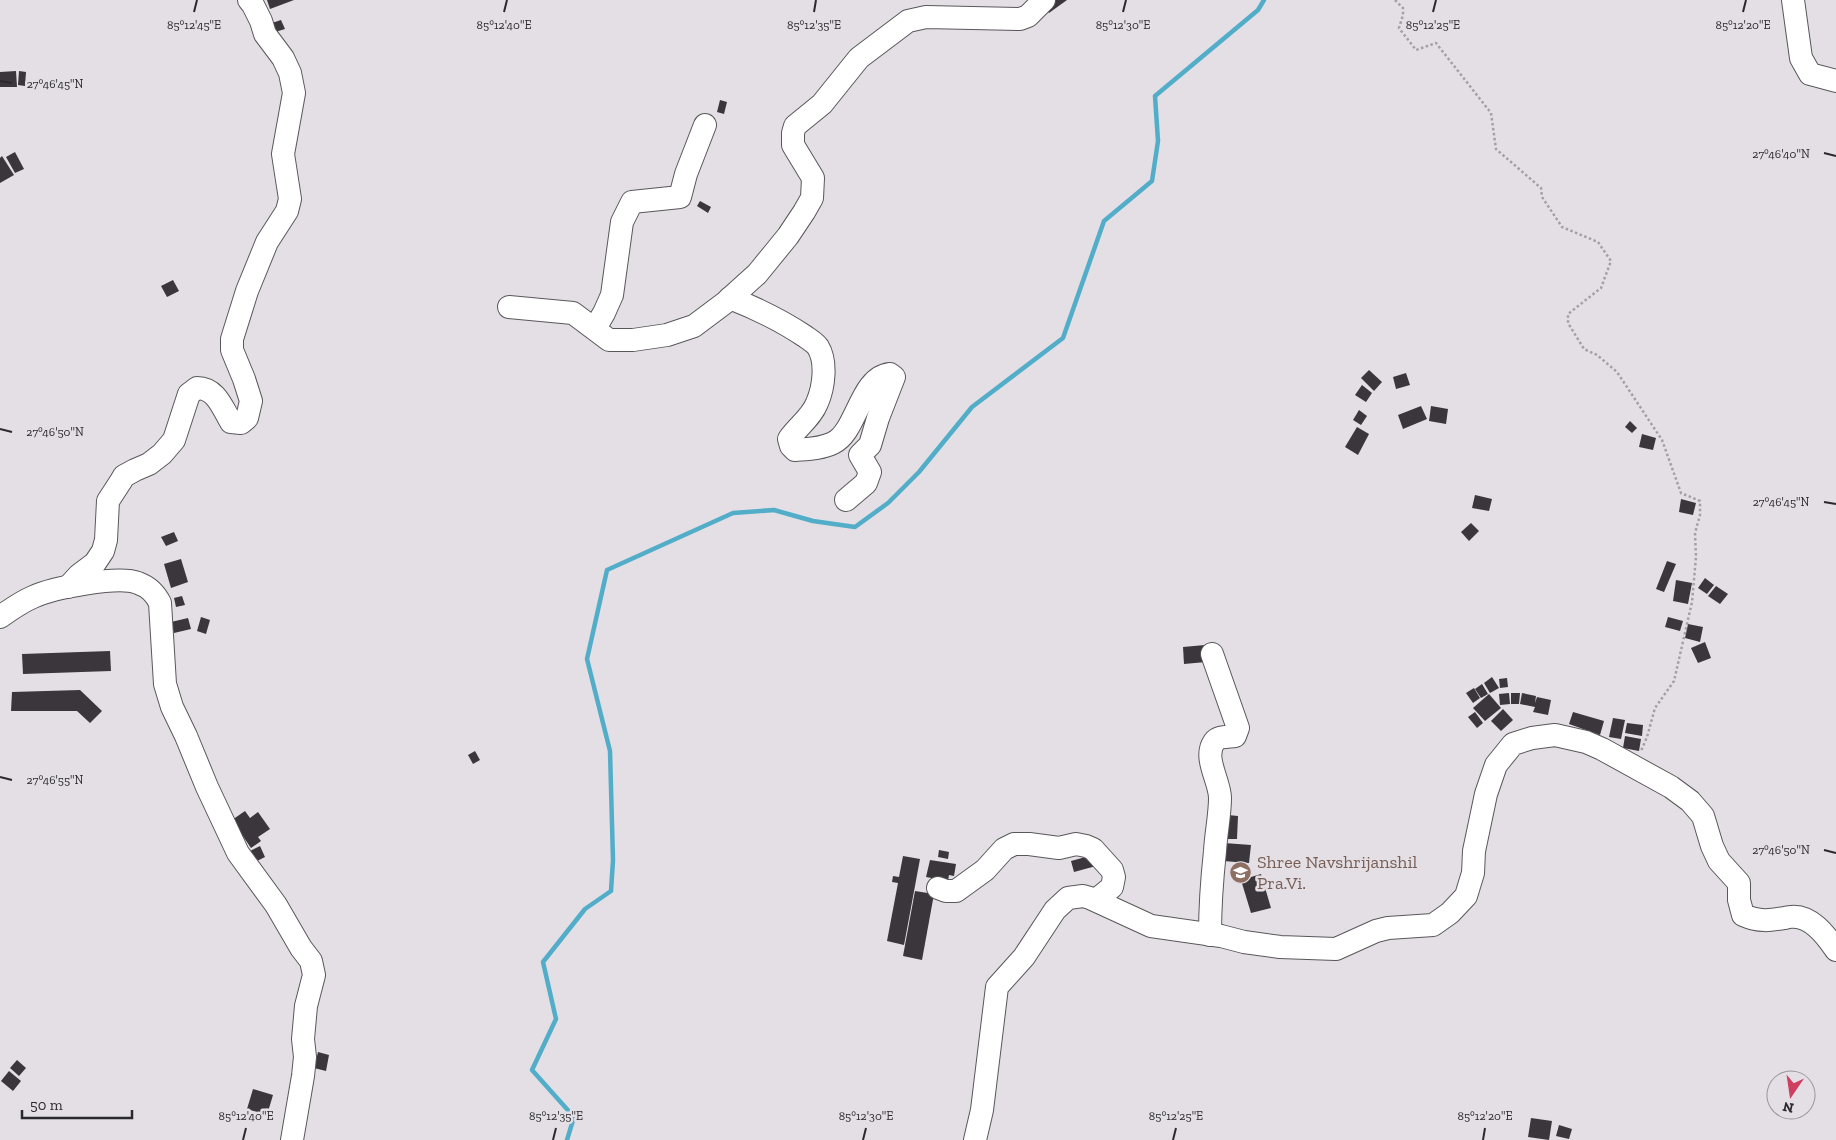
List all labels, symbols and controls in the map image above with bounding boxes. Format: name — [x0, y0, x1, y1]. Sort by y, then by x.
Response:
text: 85°12'45"E — [167, 18, 221, 32]
text: 85°12'40"E — [477, 18, 531, 32]
text: 85°12'35"E — [787, 18, 841, 32]
text: 85°12'30"E — [1096, 18, 1150, 32]
text: 85°12'25"E — [1406, 18, 1460, 32]
text: 85°12'20"E — [1715, 18, 1771, 32]
text: 27°46'45"N — [27, 77, 83, 91]
text: 27°46'40"N — [1752, 147, 1810, 161]
text: 27°46'50"N — [26, 425, 84, 439]
text: 27°46'45"N — [1753, 495, 1809, 509]
text: 27°46'55"N — [27, 773, 84, 787]
text: 27°46'50"N — [1752, 843, 1810, 857]
place label: Shree Navshrijanshil Pra.Vi. — [1257, 851, 1417, 894]
school or university icon: Shree Navshrijanshil Pra.Vi. — [1229, 860, 1253, 884]
north arrow — [1766, 1070, 1816, 1120]
scale bar — [22, 1088, 132, 1120]
text: 50 m — [30, 1096, 63, 1114]
text: N — [1781, 1098, 1795, 1117]
text: 85°12'40"E — [219, 1109, 273, 1123]
text: 85°12'35"E — [529, 1109, 583, 1123]
text: 85°12'30"E — [839, 1109, 893, 1123]
text: 85°12'25"E — [1149, 1109, 1203, 1123]
text: 85°12'20"E — [1457, 1109, 1513, 1123]

